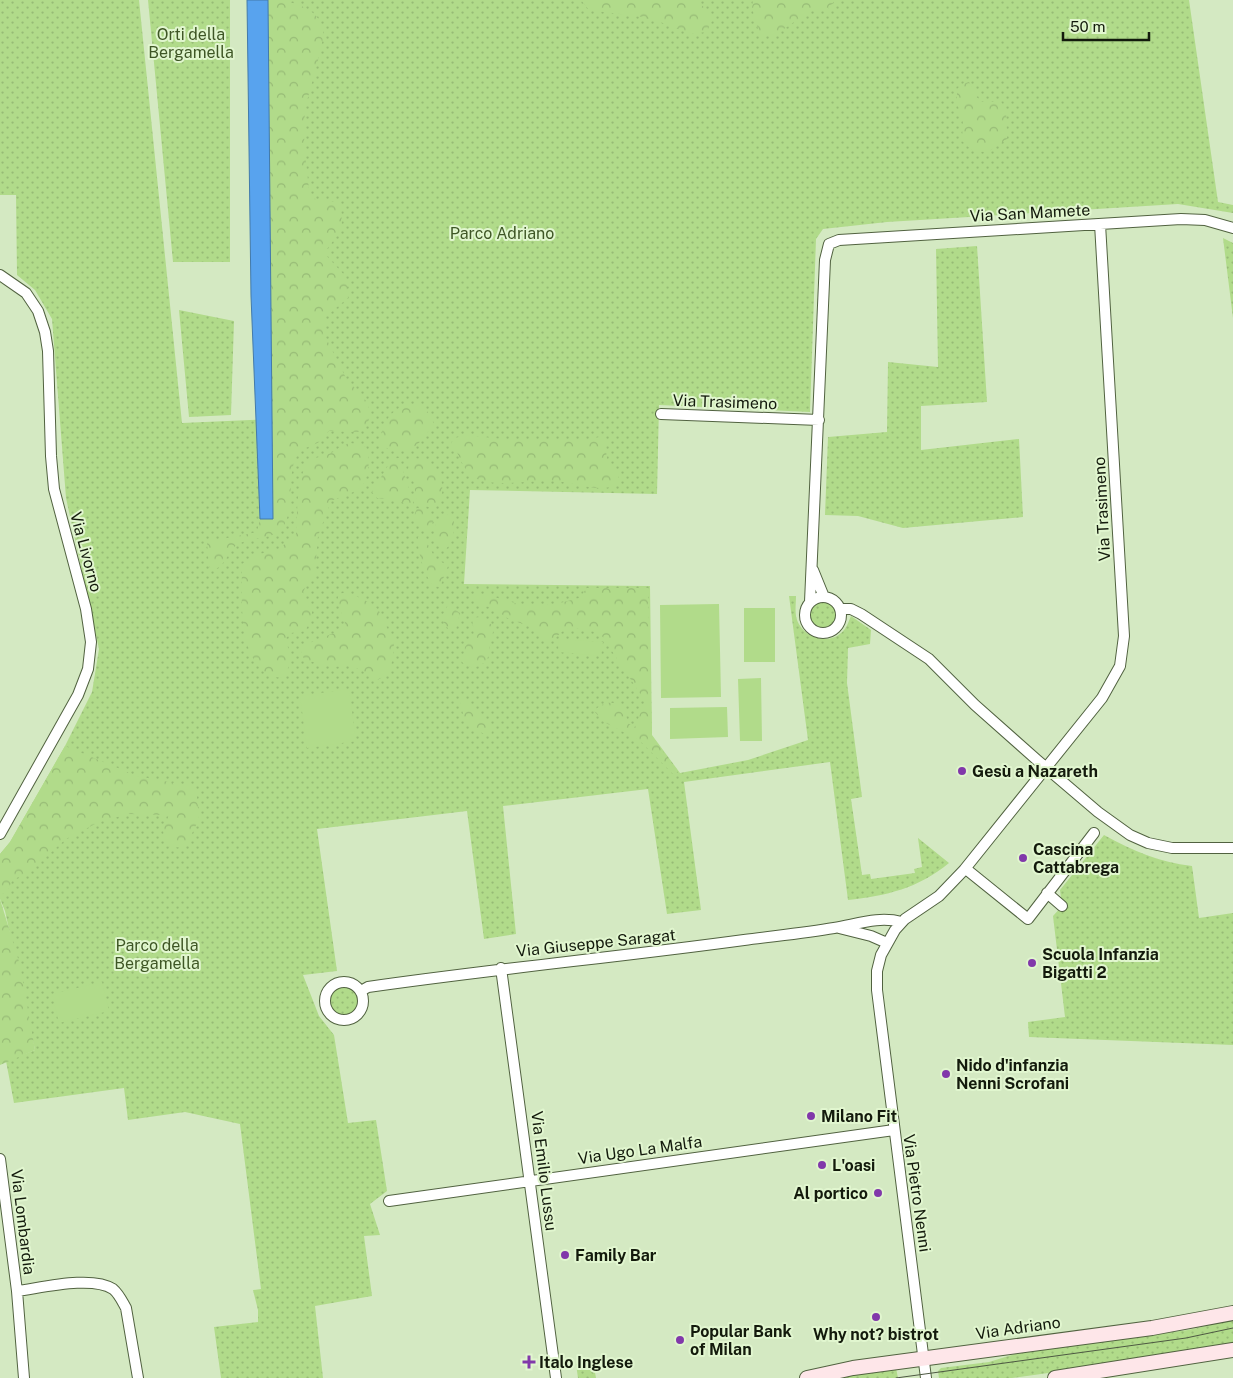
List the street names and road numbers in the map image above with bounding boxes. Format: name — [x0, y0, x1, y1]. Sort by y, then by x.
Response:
street label: Via San Mamete — [969, 200, 1091, 226]
street label: Via Trasimeno — [672, 391, 778, 413]
street label: Via Trasimeno — [1090, 456, 1114, 562]
street label: Via Livorno — [66, 510, 106, 594]
street label: Via Giuseppe Saragat — [515, 925, 677, 961]
street label: Via Emilio Lussu — [527, 1110, 561, 1232]
street label: Via Ugo La Malfa — [577, 1132, 703, 1168]
street label: Via Pietro Nenni — [899, 1133, 935, 1253]
street label: Via Lombardia — [7, 1168, 39, 1276]
street label: Via Adriano — [974, 1313, 1062, 1343]

